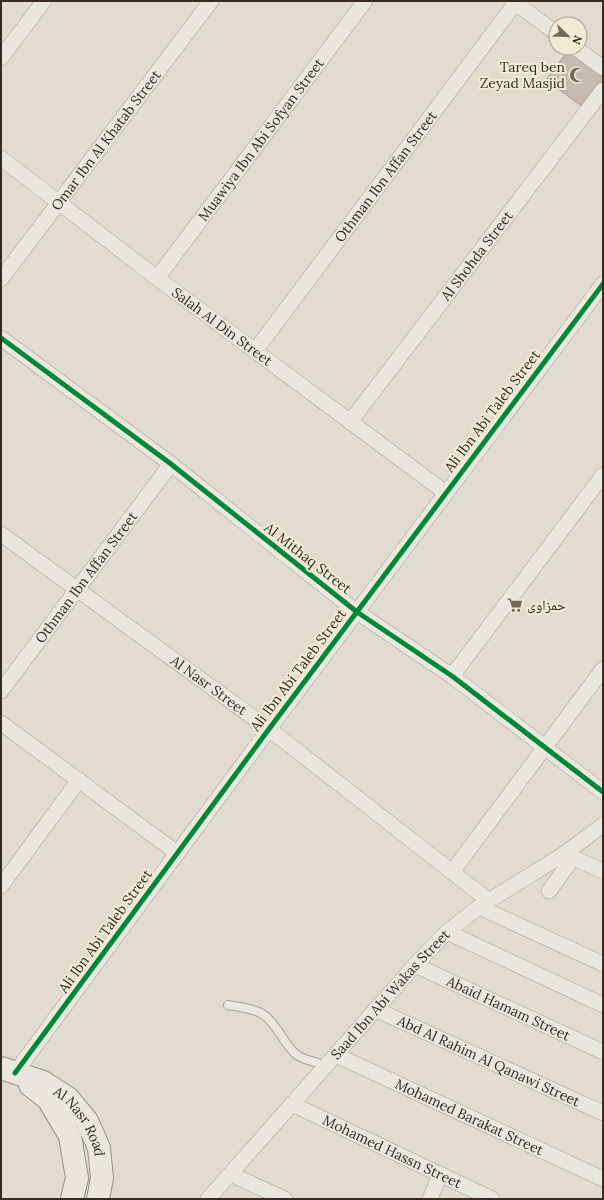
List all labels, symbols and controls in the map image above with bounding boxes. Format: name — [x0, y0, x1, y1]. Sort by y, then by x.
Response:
north arrow — [548, 16, 588, 56]
text: N — [569, 33, 585, 47]
street label: Muawiya Ibn Abi Sofyan Street — [194, 54, 328, 225]
place label: Tareq ben Zeyad Masjid — [480, 58, 565, 92]
street label: Omar Ibn Al Khatab Street — [47, 66, 165, 214]
mosque icon: Tareq ben Zeyad Masjid — [568, 66, 586, 84]
street label: Othman Ibn Affan Street — [331, 107, 441, 246]
street label: Al Shohda Street — [436, 207, 517, 305]
street label: Salah Al Din Street — [168, 283, 276, 370]
street label: Ali Ibn Abi Taleb Street — [440, 346, 544, 477]
street label: Othman Ibn Affan Street — [31, 508, 141, 647]
street label: Al Mithaq Street — [260, 518, 356, 598]
supermarket icon: حمزاوى — [506, 596, 524, 614]
place label: حمزاوى — [527, 596, 566, 614]
street label: Ali Ibn Abi Taleb Street — [246, 605, 350, 736]
street label: Al Nasr Street — [166, 651, 251, 719]
street label: Ali Ibn Abi Taleb Street — [53, 865, 156, 997]
street label: Saad Ibn Abi Wakas Street — [327, 925, 454, 1063]
street label: Abaid Hamam Street — [443, 972, 574, 1045]
street label: Abd Al Rahim Al Qanawi Street — [394, 1011, 583, 1111]
street label: Mohamed Barakat Street — [392, 1075, 547, 1159]
street label: Al Nasr Road — [49, 1082, 109, 1157]
street label: Mohamed Hassn Street — [320, 1111, 465, 1193]

